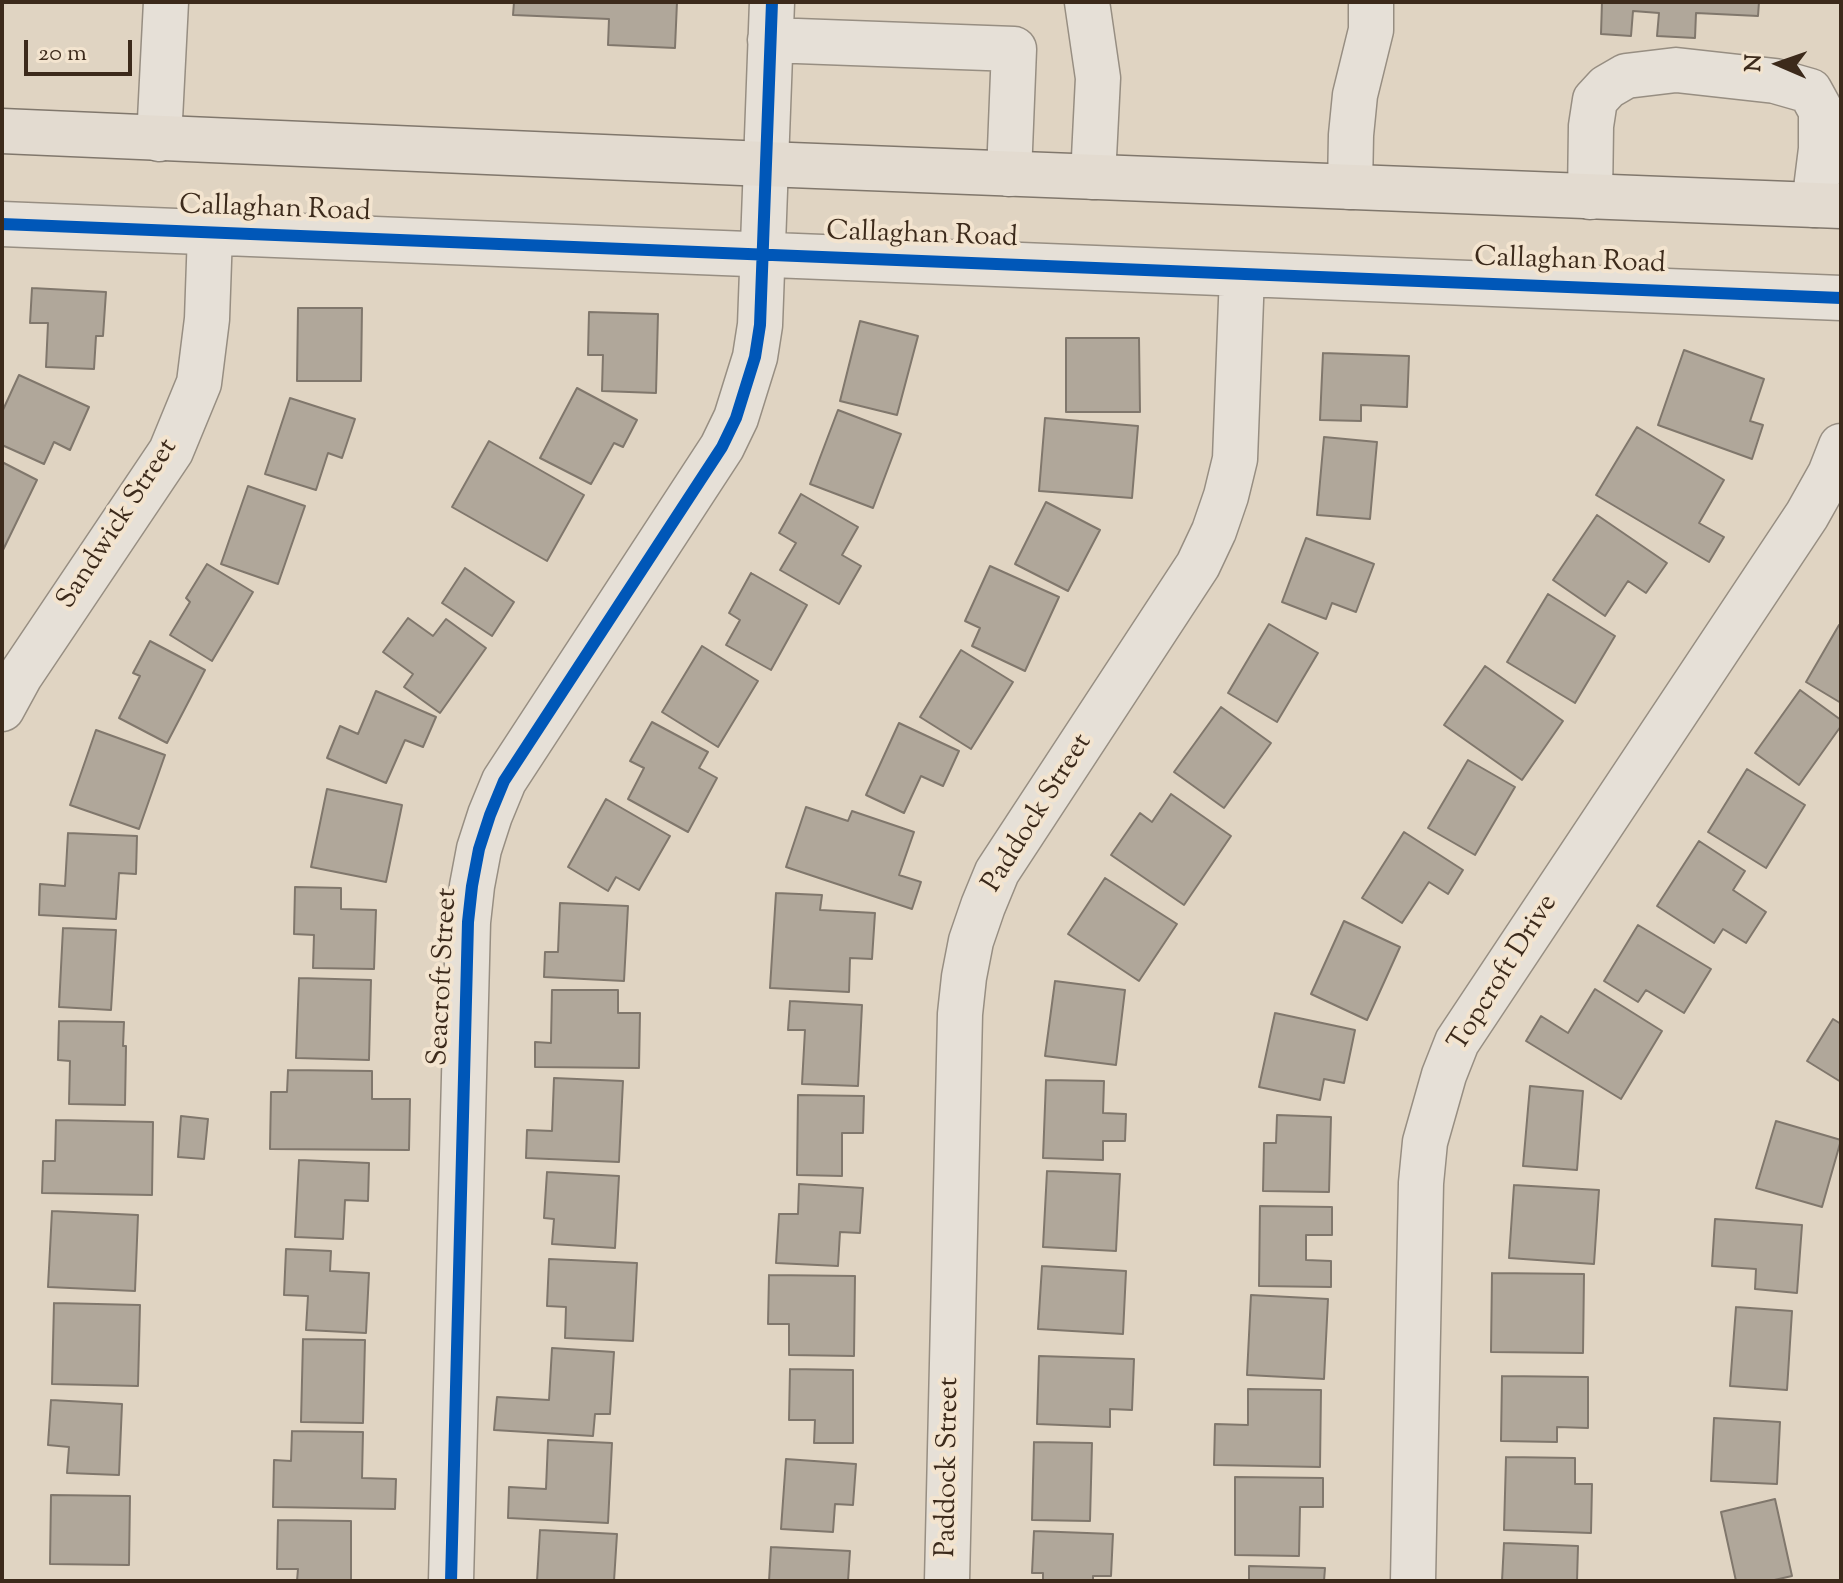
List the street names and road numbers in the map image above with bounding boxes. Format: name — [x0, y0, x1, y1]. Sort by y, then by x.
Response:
street label: Callaghan Road — [179, 191, 371, 231]
street label: Callaghan Road — [826, 217, 1018, 257]
street label: Callaghan Road — [1474, 243, 1666, 283]
street label: Sandwick Street — [51, 434, 187, 616]
street label: Paddock Street — [977, 729, 1101, 899]
street label: Seacroft Street — [424, 887, 466, 1067]
street label: Topcroft Drive — [1443, 889, 1567, 1059]
street label: Paddock Street — [932, 1377, 968, 1557]

